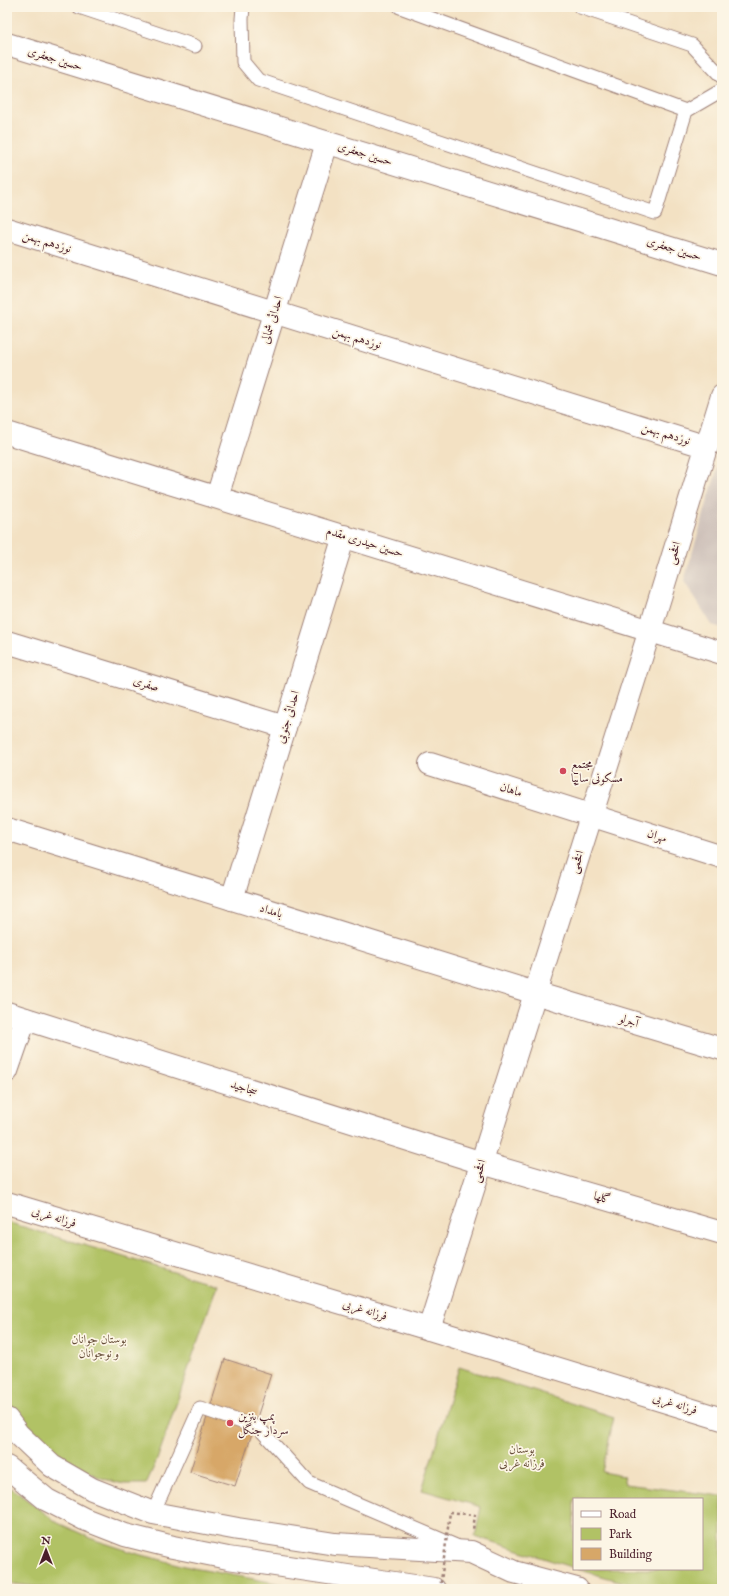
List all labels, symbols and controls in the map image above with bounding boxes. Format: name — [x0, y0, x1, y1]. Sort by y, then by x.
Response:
street label: حسین جعفری — [26, 44, 84, 74]
street label: حسین جعفری — [336, 139, 394, 169]
street label: نوزدهم بهمن — [20, 227, 73, 259]
street label: حسین جعفری — [645, 234, 703, 264]
street label: احداثی شمالی — [258, 294, 286, 346]
street label: نوزدهم بهمن — [330, 323, 383, 355]
street label: نوزدهم بهمن — [639, 419, 692, 451]
street label: حسین حیدری مقدم — [324, 523, 405, 564]
street label: افخمی — [663, 539, 686, 567]
street label: صفری — [131, 673, 161, 695]
street label: احداثی جنوبی — [273, 688, 304, 745]
place label: مجتمع مسکونی سایپا — [571, 757, 623, 786]
marker: مجتمع مسکونی سایپا — [558, 766, 568, 776]
street label: ماهان — [498, 779, 524, 801]
street label: مهران — [645, 826, 669, 846]
street label: افخمی — [566, 848, 589, 876]
street label: بامداد — [258, 900, 284, 922]
street label: آجرلو — [617, 1010, 642, 1031]
street label: سجاجید — [229, 1077, 260, 1099]
street label: افخمی — [468, 1157, 491, 1185]
street label: گلها — [592, 1188, 612, 1208]
street label: فرزانه غربی — [30, 1203, 78, 1232]
street label: فرزانه غربی — [341, 1296, 389, 1325]
park label: بوستان جوانان و نوجوانان — [72, 1332, 126, 1361]
street label: فرزانه غربی — [651, 1390, 699, 1419]
place label: پمپ بنزین سردار جنگل — [238, 1409, 289, 1439]
marker: پمپ بنزین سردار جنگل — [225, 1418, 235, 1428]
park label: بوستان فرزانه غربی — [499, 1442, 545, 1472]
legend — [573, 1498, 703, 1570]
text: Road — [609, 1507, 637, 1522]
text: Park — [609, 1527, 632, 1542]
north arrow — [26, 1530, 66, 1570]
text: N — [40, 1534, 51, 1548]
text: Building — [609, 1547, 653, 1562]

